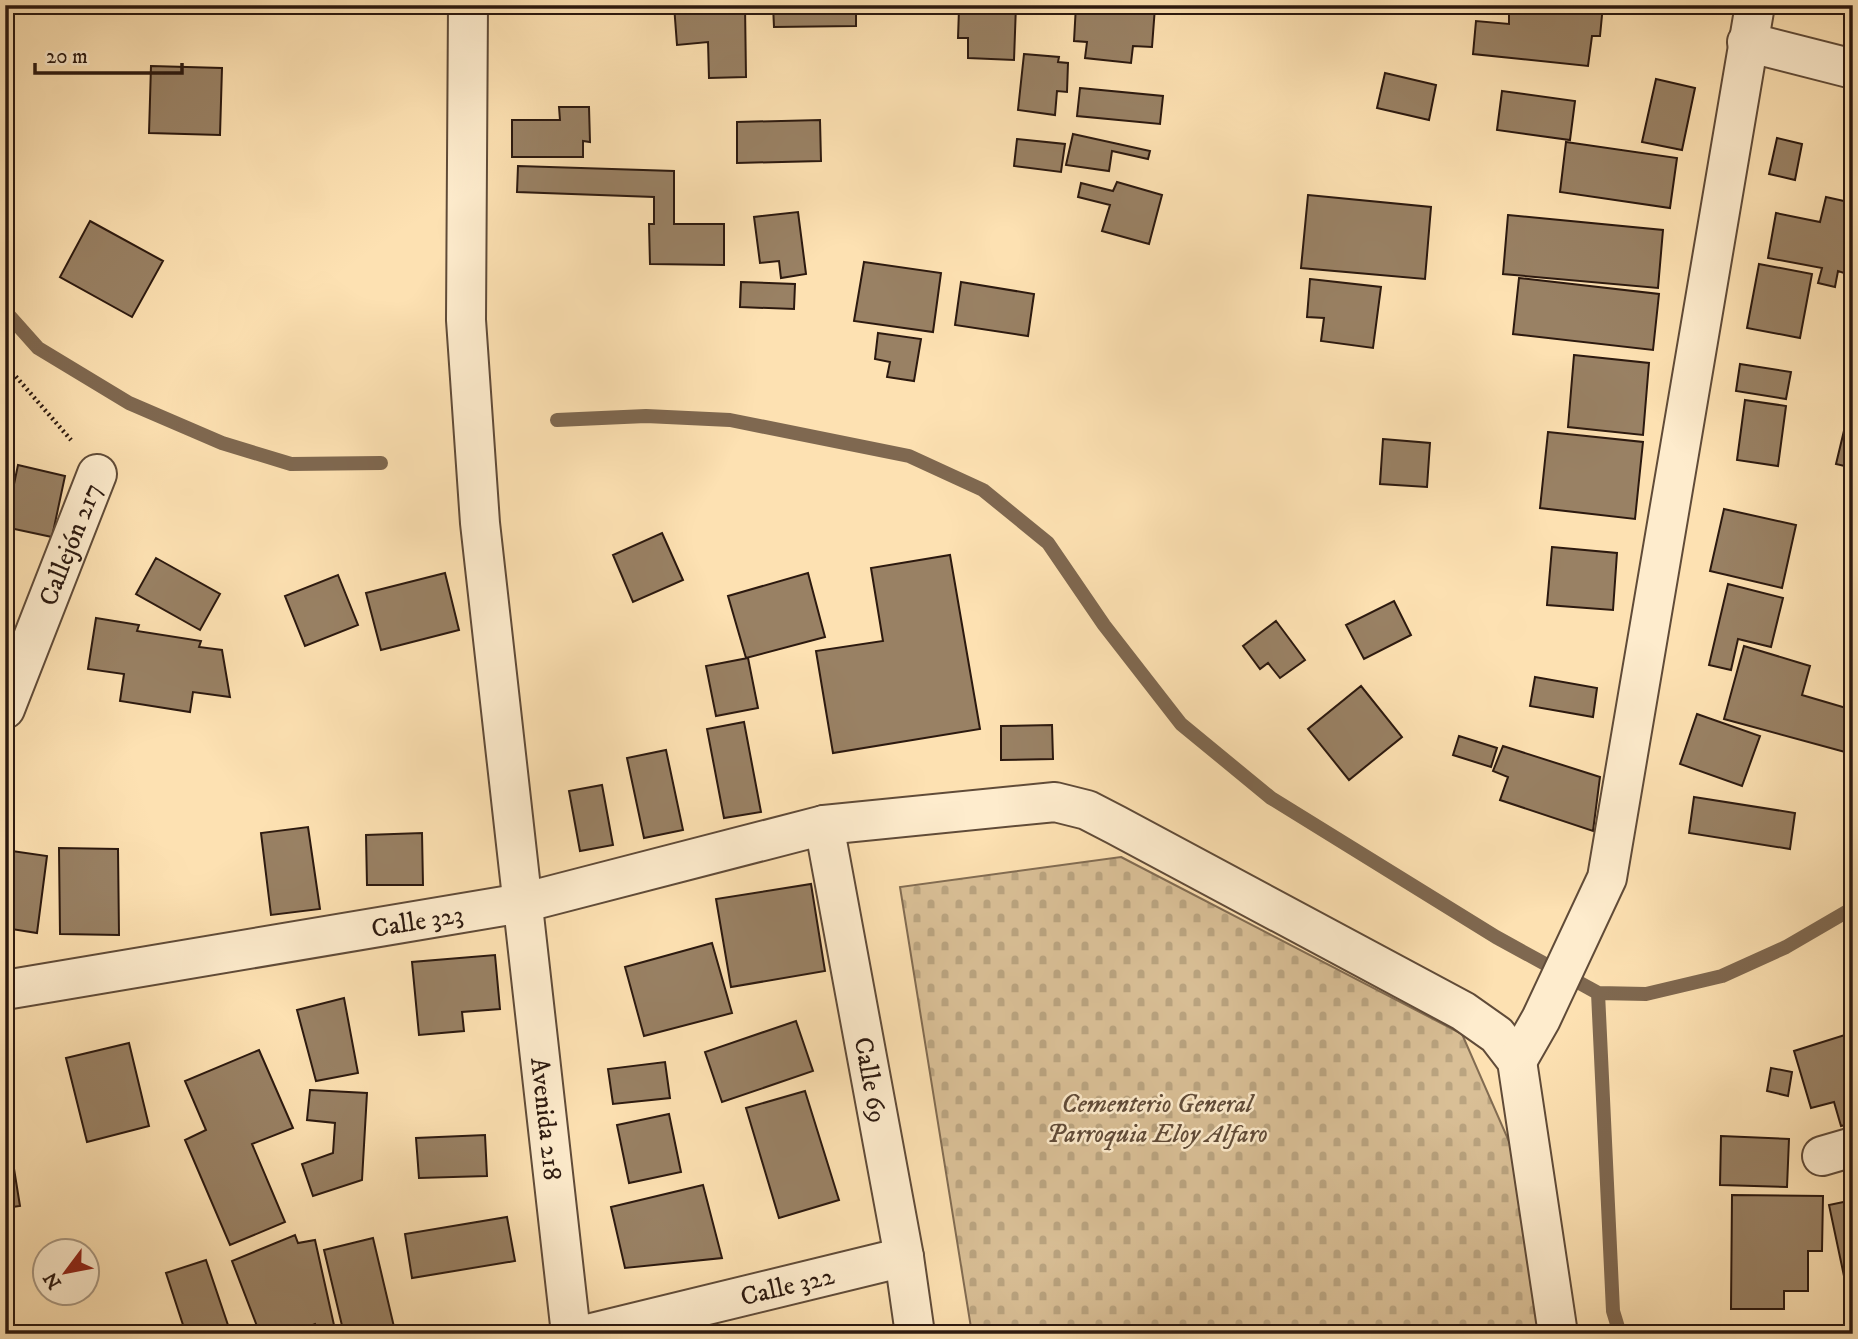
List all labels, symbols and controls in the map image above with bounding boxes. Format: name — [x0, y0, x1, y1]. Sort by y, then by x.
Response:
scale bar — [35, 32, 182, 76]
text: 20 m — [46, 44, 88, 70]
street label: Callejón 217 — [32, 479, 110, 611]
street label: Calle 323 — [369, 898, 466, 946]
street label: Calle 69 — [846, 1034, 894, 1126]
street label: Avenida 218 — [522, 1056, 569, 1182]
park label: Cementerio General Parroquia Eloy Alfaro — [1046, 1088, 1268, 1151]
north arrow — [32, 1238, 102, 1308]
street label: Calle 322 — [737, 1260, 838, 1314]
text: N — [39, 1267, 67, 1293]

